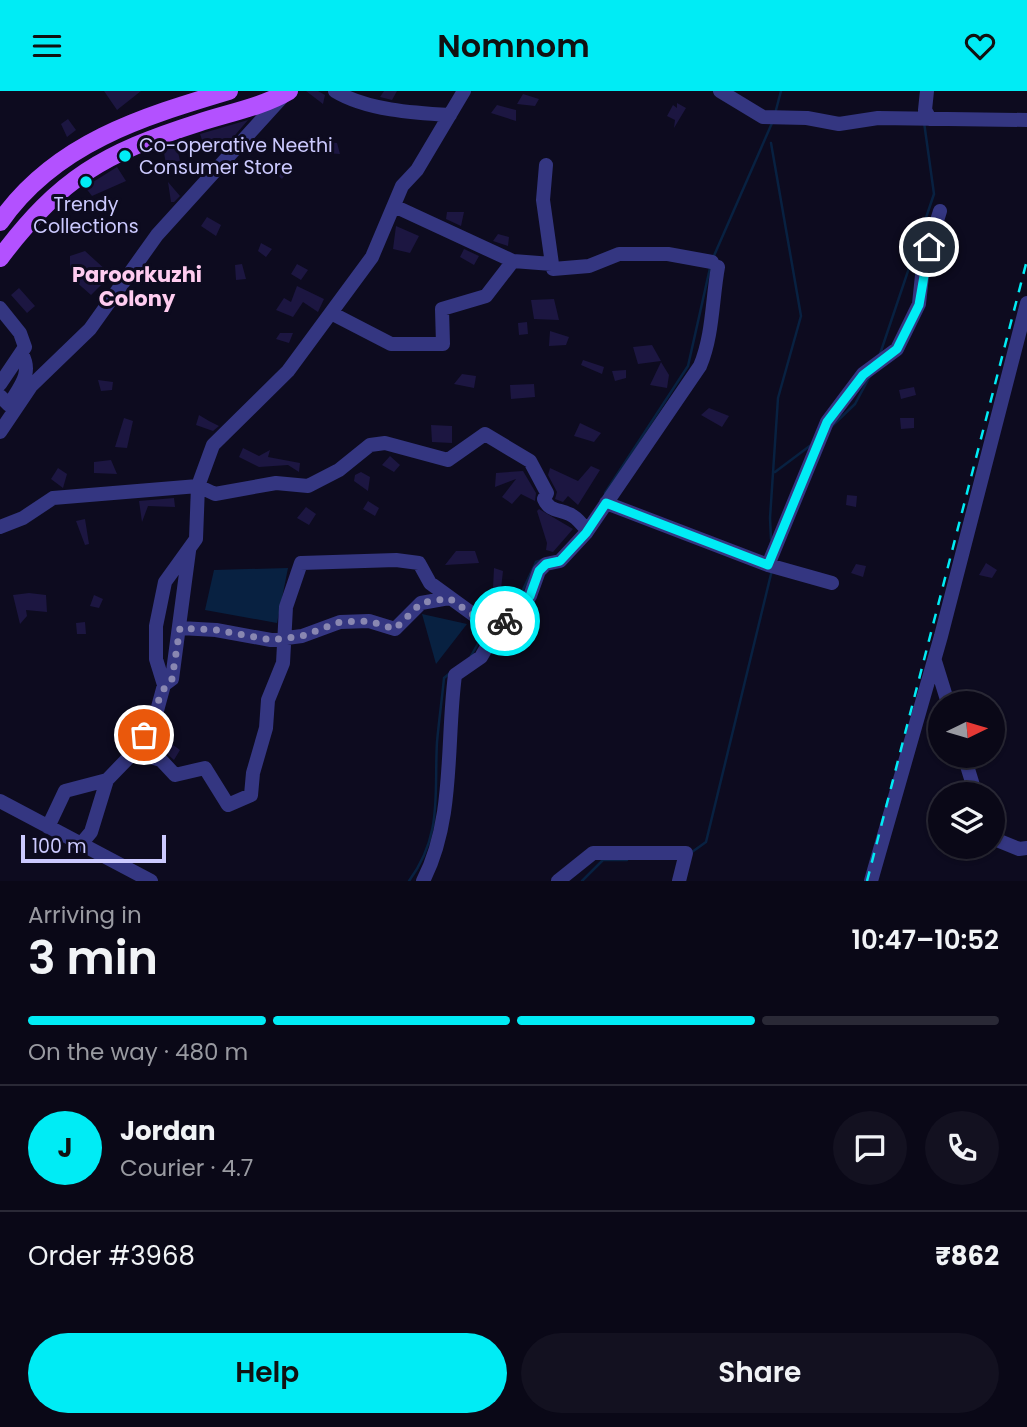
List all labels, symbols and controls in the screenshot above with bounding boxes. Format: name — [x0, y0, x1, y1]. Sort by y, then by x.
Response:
text: Nomnom — [437, 23, 590, 68]
icon: menu — [28, 27, 66, 65]
icon: heart — [961, 27, 999, 65]
place label: Co-operative Neethi Consumer Store — [139, 132, 333, 181]
marker: Co-operative Neethi Consumer Store — [117, 148, 133, 164]
marker: Trendy Collections — [78, 174, 94, 190]
place label: Trendy Collections — [33, 191, 139, 240]
pin — [899, 217, 959, 277]
icon: home — [910, 228, 948, 266]
district label: Paroorkuzhi Colony — [72, 260, 202, 313]
courier — [470, 586, 540, 656]
icon: bike — [486, 602, 524, 640]
north arrow — [928, 691, 1004, 768]
map controls — [928, 691, 1005, 859]
pin — [114, 705, 174, 765]
icon: bag — [125, 716, 163, 754]
button: layers — [928, 782, 1005, 859]
scale bar — [21, 832, 166, 864]
text: 100 m — [32, 833, 87, 860]
text: Arriving in — [28, 899, 142, 931]
text: 10:47–10:52 — [852, 922, 999, 958]
text: 3 min — [28, 926, 158, 990]
text: On the way · 480 m — [28, 1036, 248, 1068]
button: chat — [833, 1111, 907, 1185]
button: phone — [925, 1111, 999, 1185]
text: Jordan — [120, 1113, 216, 1149]
text: J — [57, 1130, 73, 1166]
text: Courier · 4.7 — [120, 1152, 253, 1184]
text: Order #3968 — [28, 1238, 195, 1274]
text: ₹862 — [935, 1238, 999, 1274]
button: Help — [28, 1333, 507, 1413]
button: Share — [521, 1333, 999, 1413]

